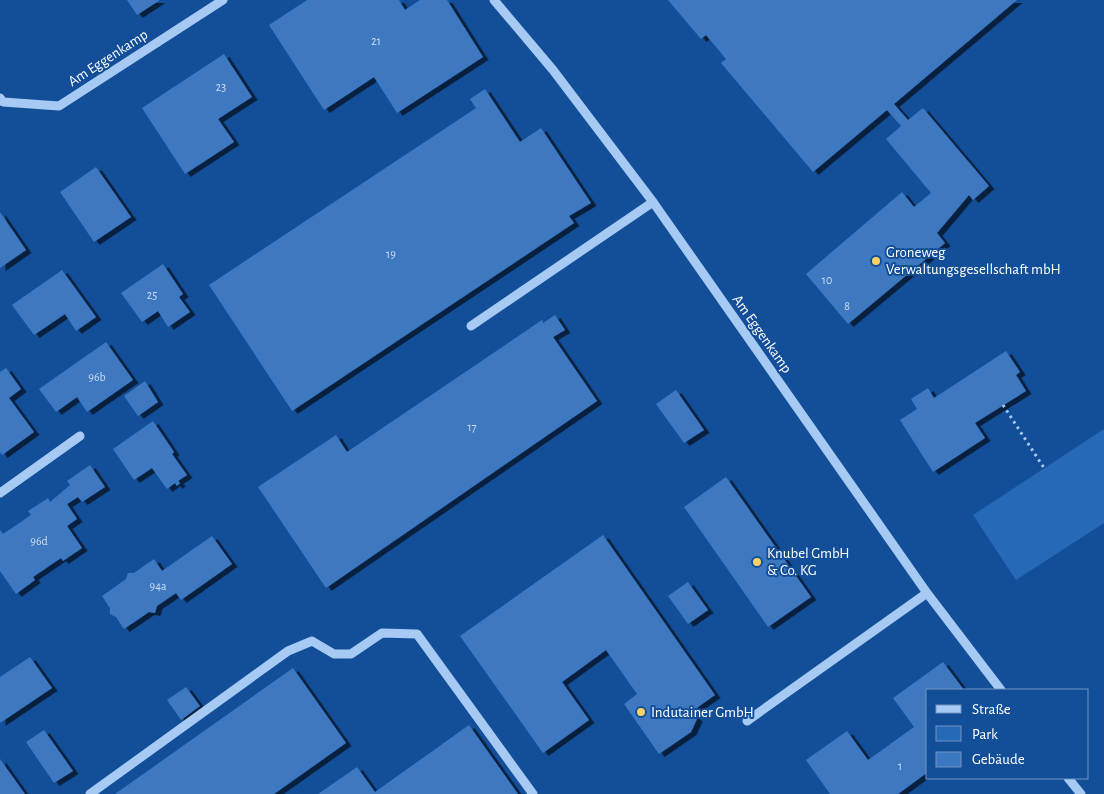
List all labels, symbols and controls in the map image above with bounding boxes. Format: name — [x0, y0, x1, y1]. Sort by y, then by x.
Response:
street label: Am Eggenkamp — [65, 27, 151, 89]
house number: 21 — [371, 35, 381, 47]
house number: 23 — [216, 81, 226, 93]
place label: Groneweg Verwaltungsgesellschaft mbH — [886, 245, 1061, 277]
house number: 19 — [386, 248, 396, 260]
marker: Groneweg Verwaltungsgesellschaft mbH — [870, 255, 882, 267]
house number: 10 — [822, 274, 832, 286]
house number: 25 — [147, 289, 157, 301]
street label: Am Eggenkamp — [730, 292, 794, 376]
house number: 8 — [844, 300, 850, 312]
house number: 96b — [88, 371, 106, 383]
house number: 17 — [467, 421, 477, 433]
house number: 96d — [30, 535, 48, 547]
place label: Knubel GmbH & Co. KG — [767, 546, 850, 578]
marker: Knubel GmbH & Co. KG — [751, 556, 763, 568]
house number: 94a — [150, 580, 167, 592]
legend — [926, 689, 1089, 779]
text: Straße — [972, 702, 1011, 717]
place label: Indutainer GmbH — [651, 705, 754, 720]
marker: Indutainer GmbH — [635, 706, 647, 718]
text: Park — [972, 727, 998, 742]
text: Gebäude — [972, 752, 1025, 767]
house number: 1 — [898, 760, 902, 772]

